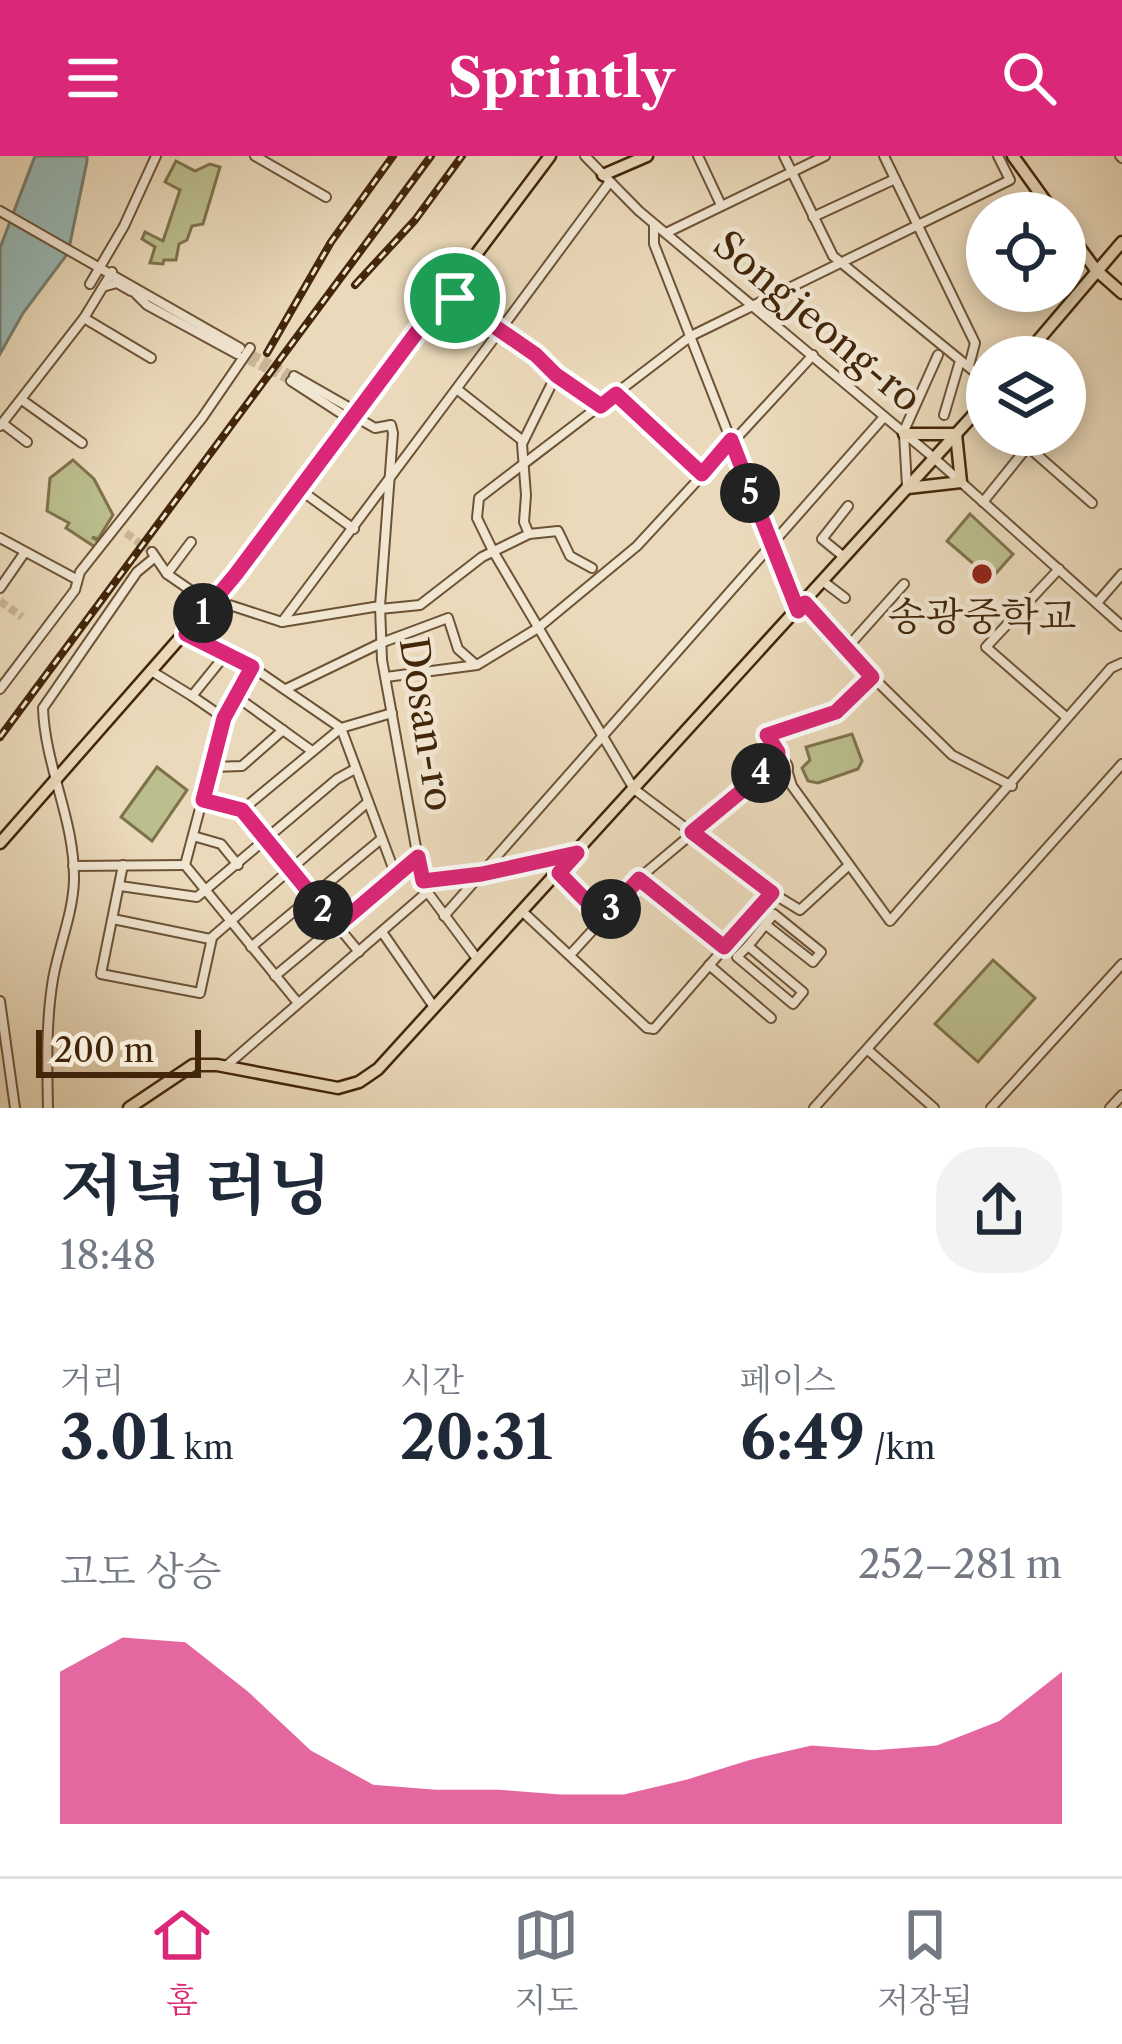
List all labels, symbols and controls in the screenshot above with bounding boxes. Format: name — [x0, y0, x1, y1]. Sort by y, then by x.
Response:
icon: menu — [60, 45, 126, 111]
text: Sprintly — [448, 45, 674, 111]
icon: search — [996, 45, 1062, 111]
map controls — [966, 192, 1086, 456]
button: locate — [966, 192, 1086, 312]
street label: Songjeong-ro — [704, 220, 932, 422]
pin — [404, 247, 506, 349]
icon: arrive — [422, 265, 488, 331]
button: layers — [966, 336, 1086, 456]
pin: 5 — [720, 463, 780, 523]
text: 5 — [741, 472, 759, 513]
marker: 송광중학교 — [969, 561, 995, 587]
pin: 1 — [173, 583, 233, 643]
text: 1 — [196, 592, 210, 633]
place label: 송광중학교 — [888, 592, 1076, 640]
street label: Dosan-ro — [390, 634, 464, 814]
pin: 4 — [731, 743, 791, 803]
text: 4 — [751, 752, 771, 793]
pin: 3 — [581, 879, 641, 939]
pin: 2 — [293, 880, 353, 940]
text: 3 — [602, 888, 620, 929]
text: 2 — [313, 889, 333, 930]
scale bar — [36, 1024, 201, 1077]
text: 200 m — [54, 1030, 154, 1071]
text: 저녁 러닝 — [60, 1145, 332, 1226]
button: share — [936, 1147, 1062, 1273]
text: 18:48 — [60, 1231, 156, 1279]
text: 거리 — [60, 1360, 124, 1401]
text: 시간 — [400, 1360, 464, 1401]
text: 페이스 — [740, 1360, 836, 1401]
text: 3.01 — [60, 1401, 175, 1475]
text: 20:31 — [400, 1401, 552, 1475]
text: 6:49 — [740, 1401, 865, 1475]
text: km — [175, 1427, 234, 1468]
text: /km — [865, 1427, 936, 1468]
text: 252–281 m — [858, 1540, 1062, 1588]
text: 고도 상승 — [60, 1547, 221, 1595]
tab: 홈 — [149, 1902, 215, 2021]
tab: 지도 — [513, 1902, 579, 2021]
tab: 저장됨 — [877, 1902, 973, 2021]

